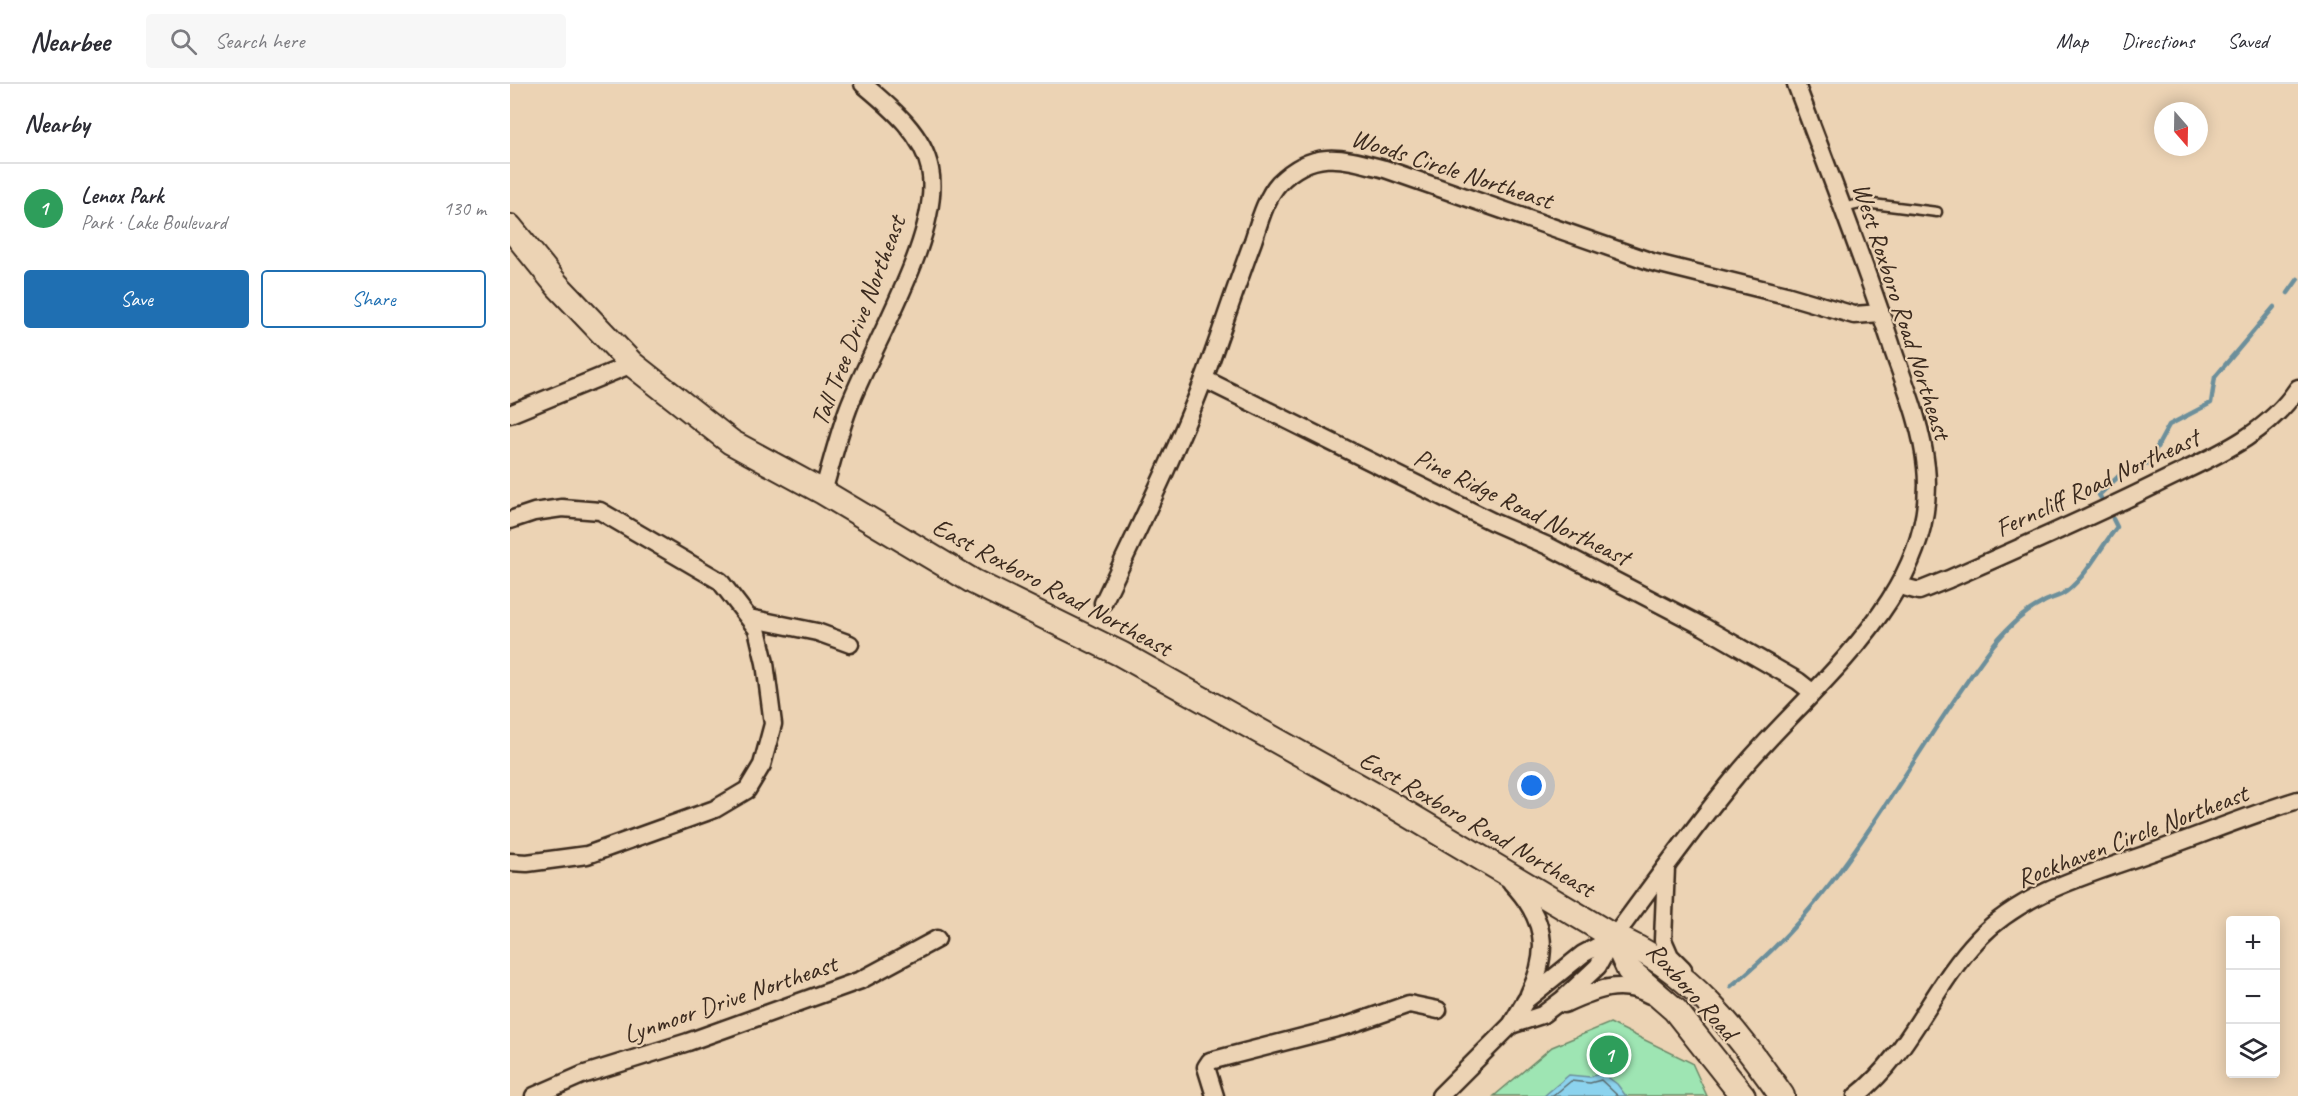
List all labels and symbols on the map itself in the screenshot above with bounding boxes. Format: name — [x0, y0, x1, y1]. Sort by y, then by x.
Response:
north arrow — [2154, 102, 2208, 156]
street label: Woods Circle Northeast — [1347, 121, 1559, 218]
street label: West Roxboro Road Northeast — [1845, 179, 1960, 446]
street label: Tall Tree Drive Northeast — [803, 209, 914, 431]
street label: Ferncliff Road Northeast — [1990, 420, 2207, 545]
street label: Pine Ridge Road Northeast — [1409, 440, 1638, 575]
street label: East Roxboro Road Northeast — [927, 510, 1179, 665]
street label: East Roxboro Road Northeast — [1353, 743, 1603, 906]
your location — [1517, 771, 1546, 800]
street label: Rockhaven Circle Northeast — [2012, 776, 2254, 895]
street label: Roxboro Road — [1639, 935, 1747, 1050]
street label: Lynmoor Drive Northeast — [619, 946, 843, 1051]
pin: 1 — [1590, 1032, 1628, 1078]

